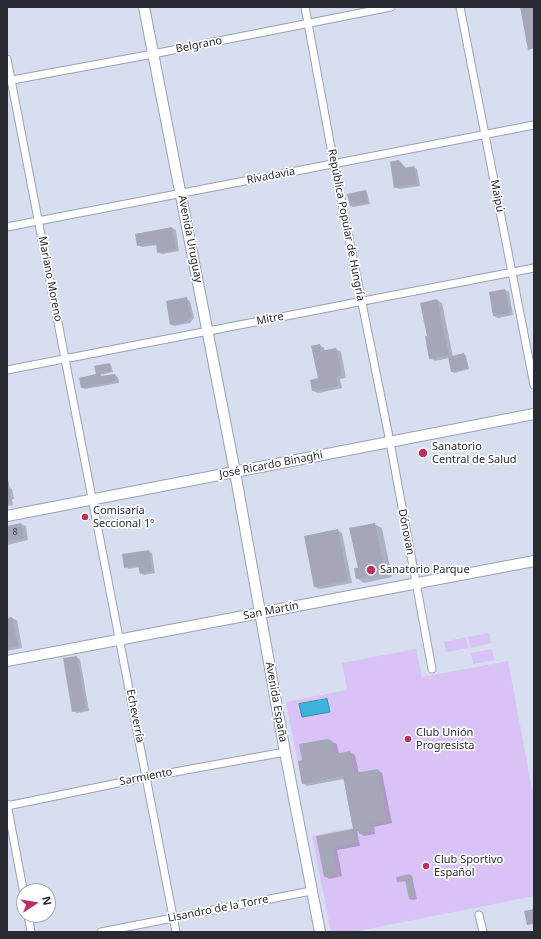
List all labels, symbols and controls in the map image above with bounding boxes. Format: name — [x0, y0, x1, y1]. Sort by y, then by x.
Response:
street label: Belgrano — [175, 34, 223, 56]
street label: República Popular de Hungría — [325, 148, 367, 302]
street label: Rivadavia — [246, 165, 296, 187]
street label: Maipú — [487, 179, 507, 213]
street label: Avenida Uruguay — [175, 194, 205, 284]
street label: Mariano Moreno — [35, 235, 65, 323]
street label: Mitre — [255, 310, 285, 328]
place label: Sanatorio Central de Salud — [432, 440, 517, 466]
marker: Sanatorio Central de Salud — [417, 447, 429, 459]
street label: José Ricardo Binaghi — [218, 448, 324, 482]
place label: Comisaría Seccional 1º — [93, 504, 154, 530]
street label: Dónovan — [395, 508, 417, 556]
marker: Comisaría Seccional 1º — [80, 512, 90, 522]
house number: 8 — [12, 527, 18, 537]
place label: Sanatorio Parque — [380, 563, 470, 577]
marker: Sanatorio Parque — [365, 564, 377, 576]
street label: San Martín — [242, 599, 300, 623]
street label: Avenida España — [262, 661, 290, 743]
street label: Echeverría — [123, 688, 147, 744]
place label: Club Unión Progresista — [416, 726, 474, 752]
marker: Club Unión Progresista — [403, 734, 413, 744]
street label: Sarmiento — [118, 765, 174, 789]
place label: Club Sportivo Español — [434, 853, 503, 879]
marker: Club Sportivo Español — [421, 861, 431, 871]
north arrow — [16, 883, 56, 923]
street label: Lisandro de la Torre — [167, 893, 269, 925]
text: N — [39, 895, 56, 907]

